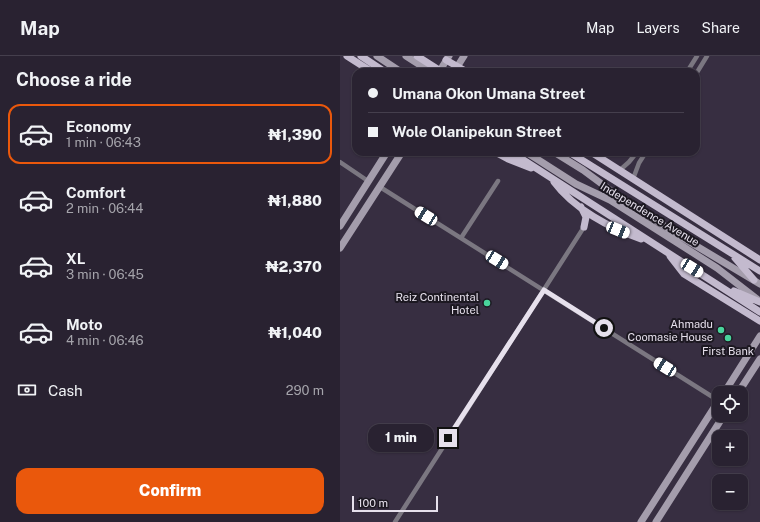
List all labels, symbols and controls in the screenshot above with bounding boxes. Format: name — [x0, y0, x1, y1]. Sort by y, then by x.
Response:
text: Map — [20, 17, 60, 39]
text: Map — [586, 20, 614, 36]
text: Layers — [636, 20, 680, 36]
text: Share — [702, 20, 740, 36]
text: Choose a ride — [16, 69, 132, 90]
text: Umana Okon Umana Street — [392, 85, 585, 102]
icon: car — [18, 116, 54, 152]
text: Economy — [66, 118, 131, 135]
text: Wole Olanipekun Street — [392, 123, 562, 140]
text: ₦1,390 — [268, 126, 322, 143]
text: 1 min · 06:43 — [66, 135, 141, 150]
street label: Independence Avenue — [598, 180, 702, 248]
icon: car — [18, 182, 54, 218]
text: Comfort — [66, 184, 126, 201]
text: ₦1,880 — [268, 192, 322, 209]
text: 2 min · 06:44 — [66, 201, 143, 216]
car — [413, 205, 439, 227]
car — [605, 220, 631, 240]
icon: car — [18, 248, 54, 284]
car — [484, 249, 510, 271]
text: XL — [66, 250, 85, 267]
car — [679, 257, 705, 279]
text: ₦2,370 — [266, 258, 322, 275]
text: 3 min · 06:45 — [66, 267, 144, 282]
place label: Reiz Continental Hotel — [396, 291, 479, 316]
marker: Reiz Continental Hotel — [482, 298, 492, 308]
icon: car — [18, 314, 54, 350]
text: Moto — [66, 316, 103, 333]
place label: Ahmadu Coomasie House — [628, 318, 713, 343]
route start — [595, 319, 613, 337]
text: ₦1,040 — [268, 324, 322, 341]
marker: Ahmadu Coomasie House — [716, 325, 726, 335]
text: 4 min · 06:46 — [66, 333, 144, 348]
marker: First Bank — [723, 333, 733, 343]
place label: First Bank — [702, 345, 754, 357]
car — [652, 356, 678, 378]
icon: cash — [16, 379, 38, 401]
text: Cash — [48, 382, 83, 399]
text: 290 m — [286, 383, 324, 398]
map controls — [712, 386, 748, 510]
button: locate — [712, 386, 748, 422]
callout: 1 min — [368, 424, 434, 452]
route end — [439, 429, 457, 447]
text: 1 min — [385, 430, 417, 445]
button: + — [712, 430, 748, 466]
button: Confirm — [16, 468, 324, 514]
button: − — [712, 474, 748, 510]
scale bar — [352, 494, 438, 513]
text: 100 m — [358, 497, 388, 509]

